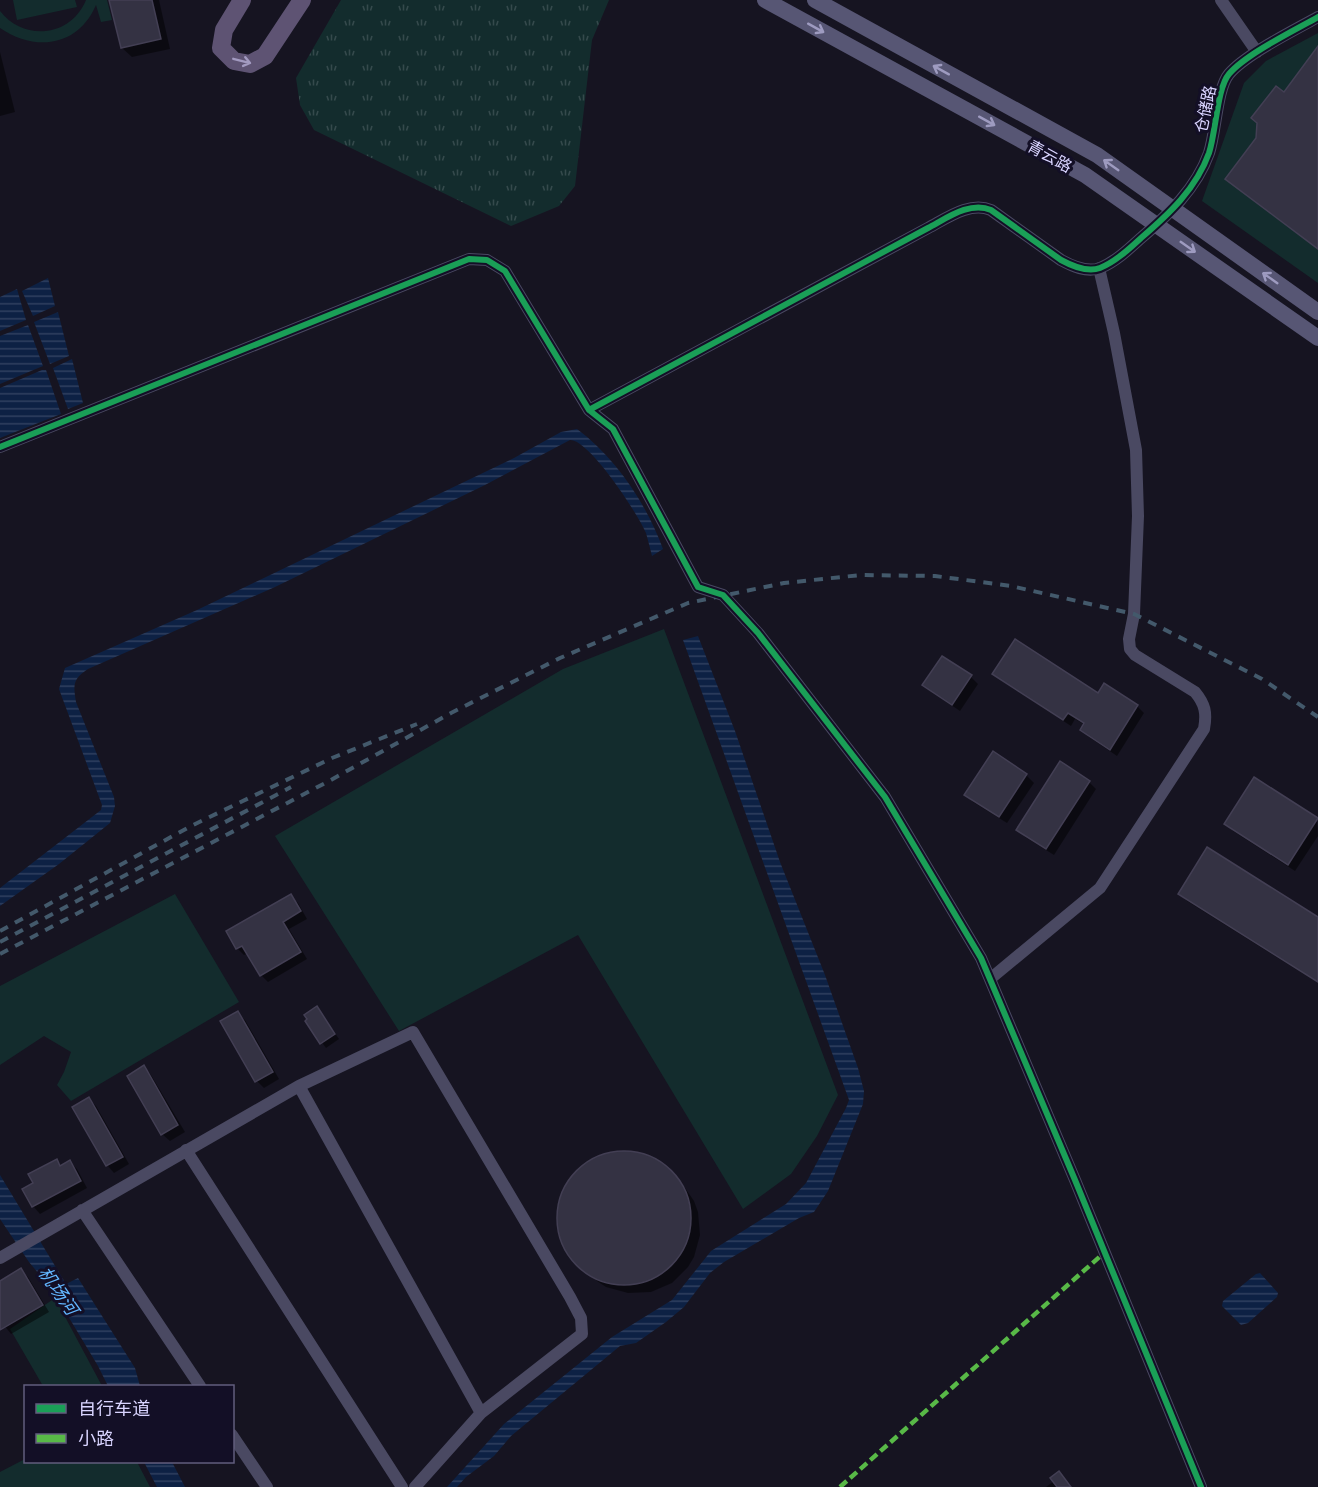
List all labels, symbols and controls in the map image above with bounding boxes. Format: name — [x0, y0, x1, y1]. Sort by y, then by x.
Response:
one-way arrow — [807, 22, 824, 34]
one-way arrow — [232, 57, 251, 68]
one-way arrow — [933, 64, 951, 75]
street label: 仓储路 — [1191, 84, 1220, 135]
one-way arrow — [978, 115, 995, 127]
street label: 青云路 — [1024, 136, 1075, 176]
one-way arrow — [1104, 159, 1120, 171]
one-way arrow — [1179, 241, 1195, 253]
one-way arrow — [1263, 272, 1279, 284]
water label: 机场河 — [34, 1263, 84, 1322]
legend — [24, 1385, 234, 1463]
text: 自行车道 — [78, 1398, 150, 1420]
text: 小路 — [78, 1428, 114, 1450]

